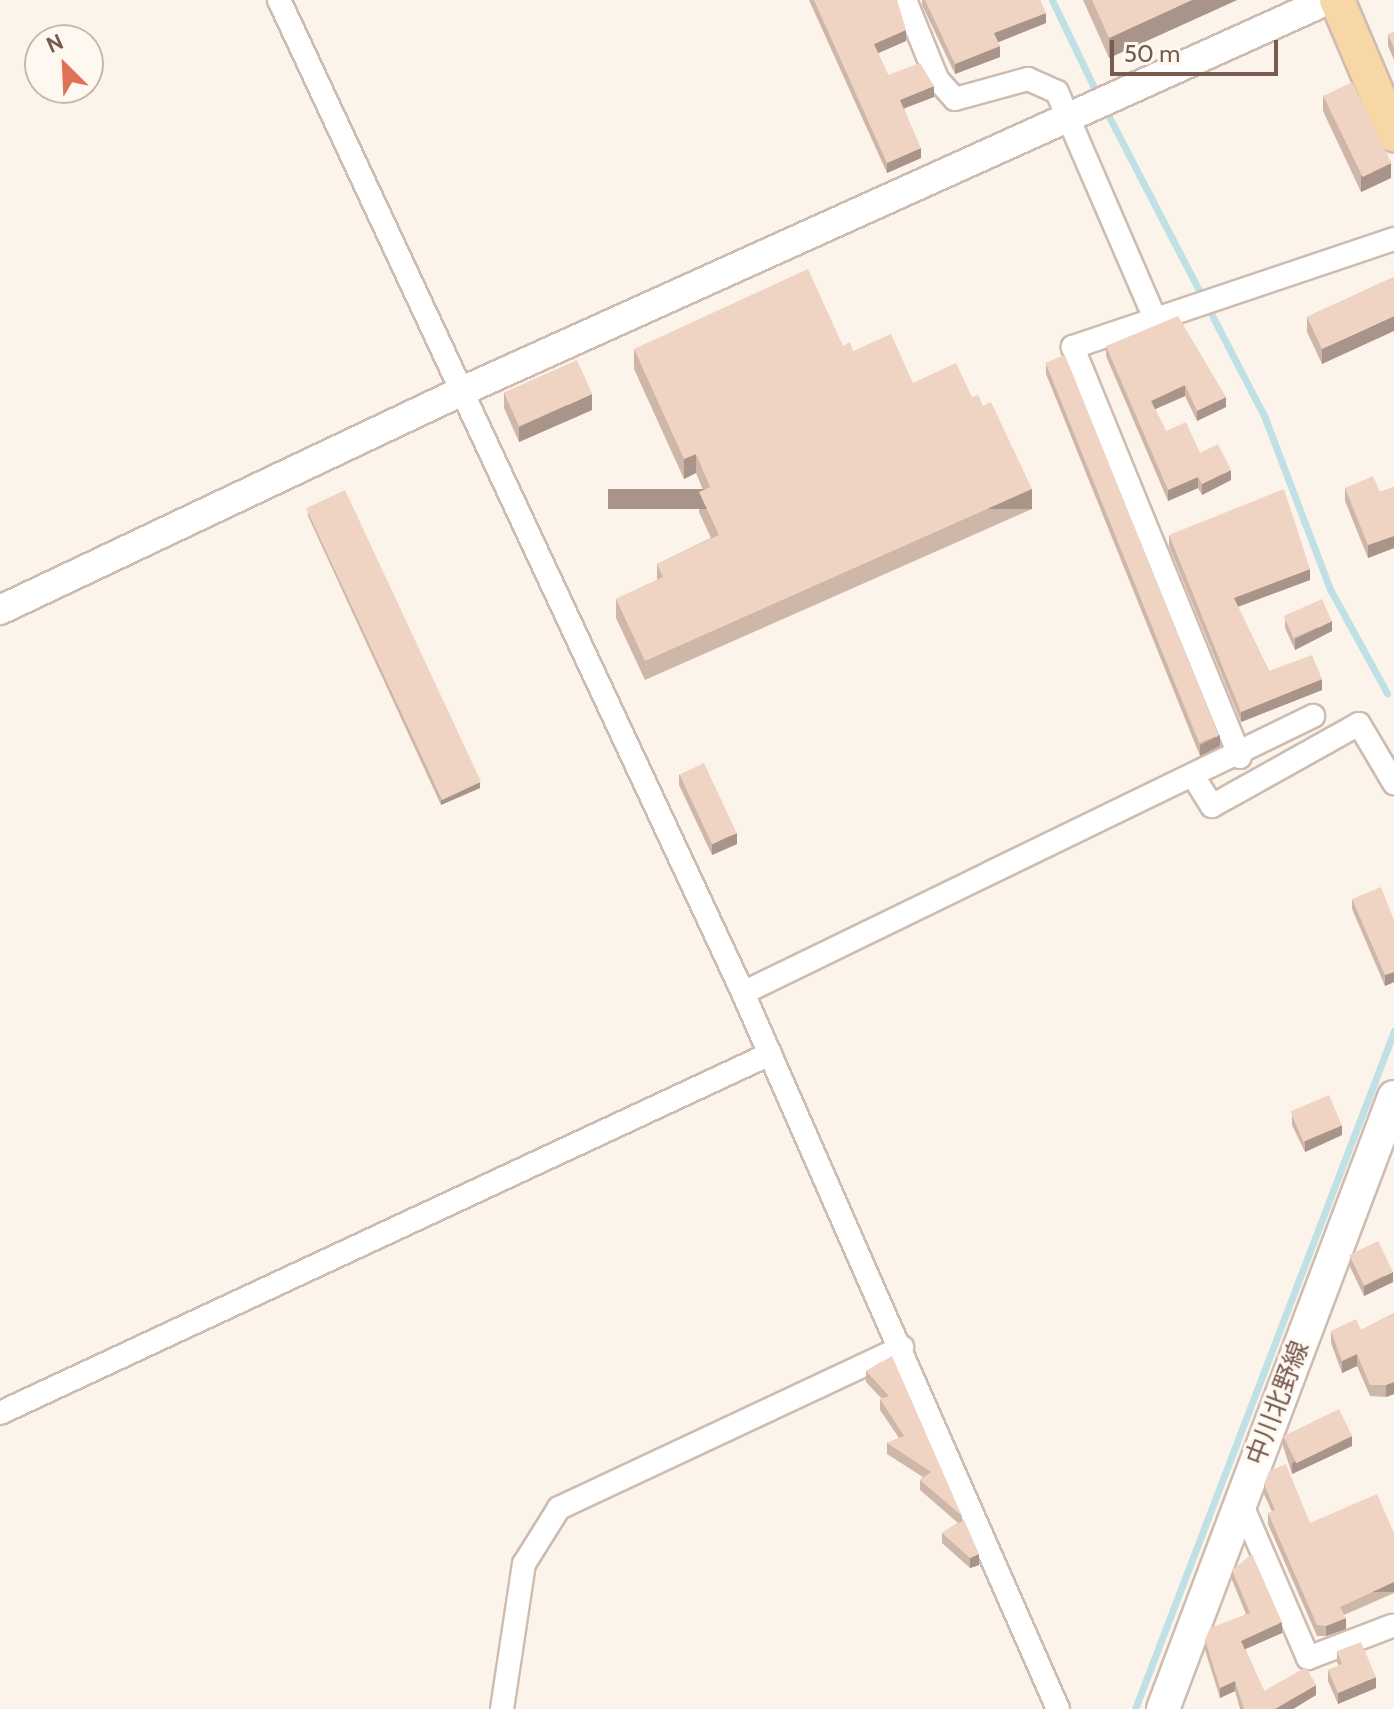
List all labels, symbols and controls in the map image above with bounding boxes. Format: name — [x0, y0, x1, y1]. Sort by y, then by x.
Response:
north arrow — [24, 24, 104, 104]
scale bar — [1114, 24, 1282, 74]
text: N — [42, 28, 67, 59]
text: 50 m — [1124, 39, 1180, 68]
street label: 中川北野線 — [1240, 1337, 1316, 1469]

